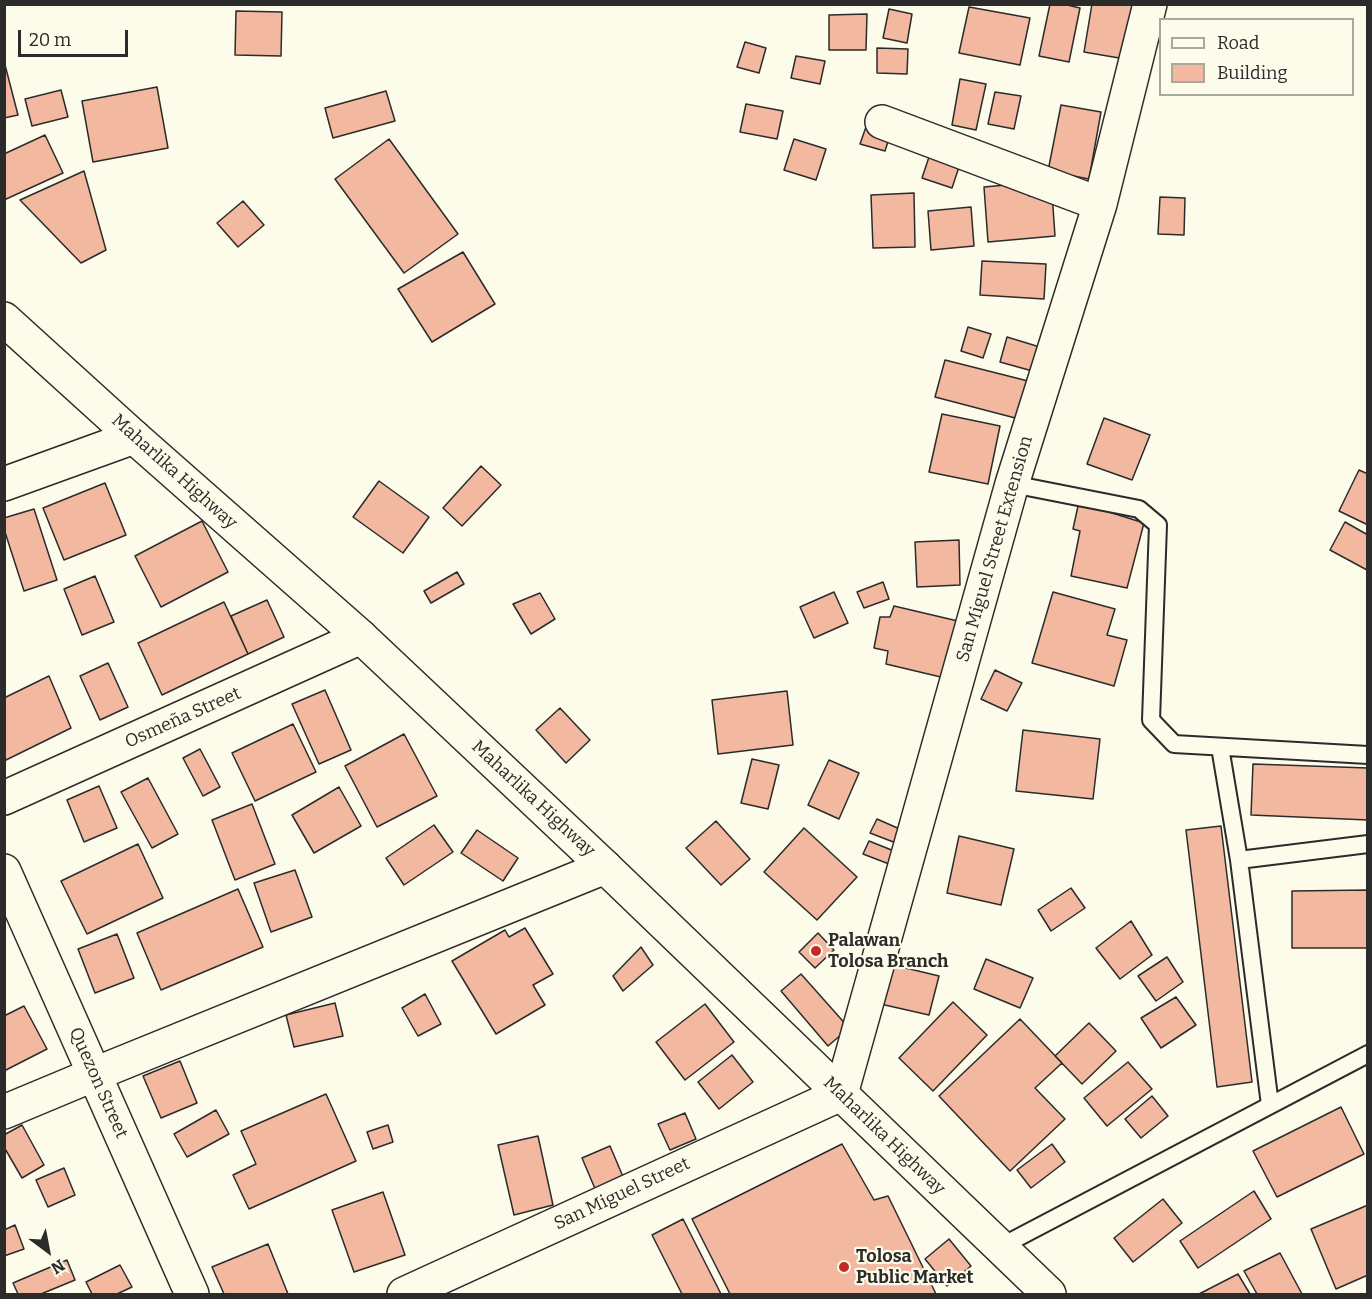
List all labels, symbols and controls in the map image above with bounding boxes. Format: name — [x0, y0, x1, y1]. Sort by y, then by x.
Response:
scale bar — [21, 18, 130, 56]
legend — [1159, 18, 1354, 96]
text: 20 m — [29, 29, 71, 51]
text: Road — [1217, 32, 1259, 54]
text: Building — [1217, 62, 1288, 84]
street label: Maharlika Highway — [107, 410, 241, 534]
street label: San Miguel Street Extension — [952, 433, 1038, 665]
street label: Osmeña Street — [122, 683, 244, 753]
street label: Maharlika Highway — [467, 736, 599, 862]
place label: Palawan Tolosa Branch — [828, 930, 948, 972]
marker: Palawan Tolosa Branch — [809, 944, 823, 958]
street label: Quezon Street — [64, 1024, 132, 1142]
street label: Maharlika Highway — [819, 1072, 949, 1200]
street label: San Miguel Street — [551, 1153, 693, 1235]
north arrow — [18, 1221, 78, 1281]
place label: Tolosa Public Market — [856, 1246, 974, 1288]
text: N — [48, 1255, 68, 1278]
marker: Tolosa Public Market — [837, 1260, 851, 1274]

